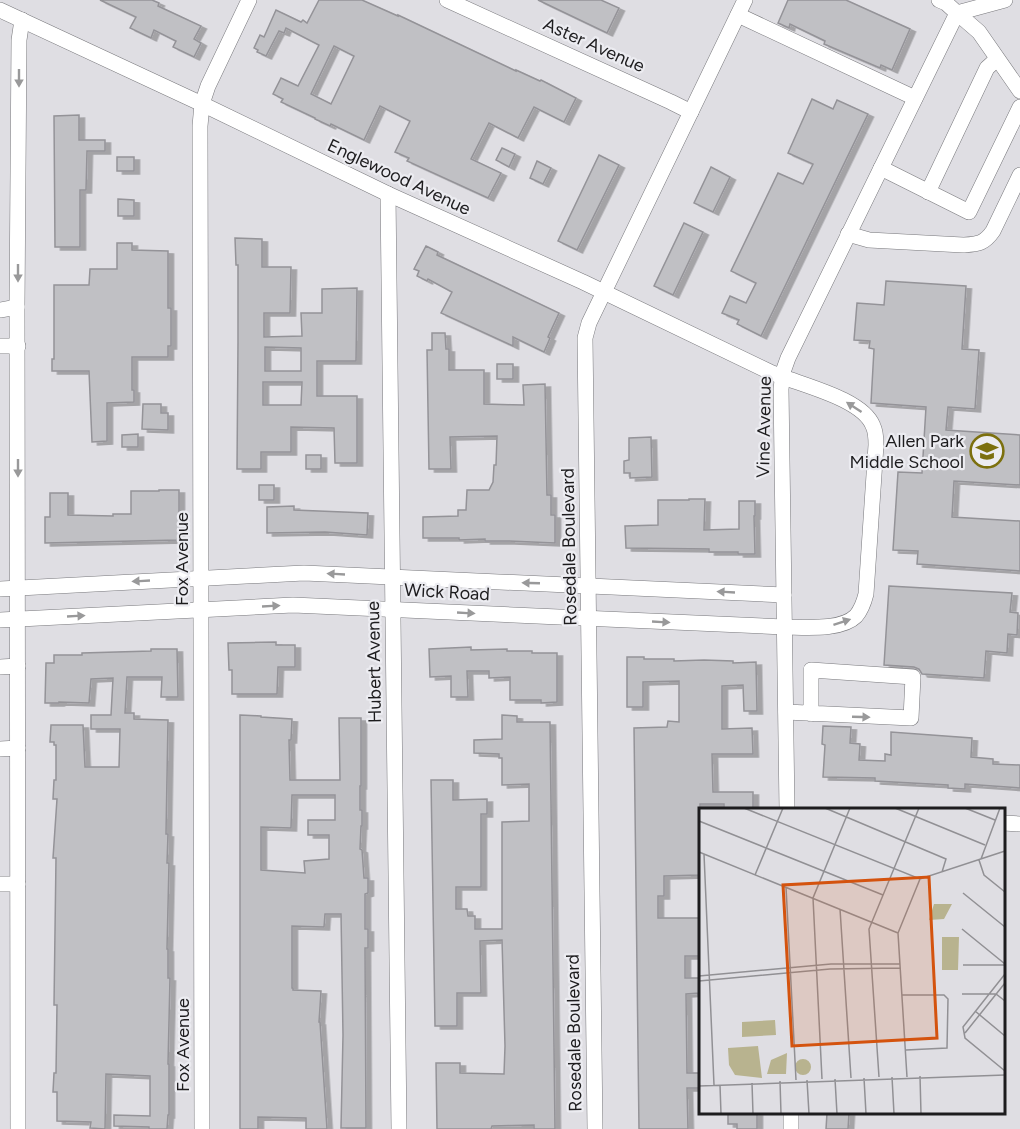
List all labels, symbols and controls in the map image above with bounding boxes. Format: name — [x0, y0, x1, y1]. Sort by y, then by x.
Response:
street label: Aster Avenue — [540, 13, 648, 77]
one-way arrow — [14, 69, 24, 88]
street label: Englewood Avenue — [324, 134, 474, 220]
one-way arrow — [13, 264, 23, 283]
street label: Vine Avenue — [752, 376, 776, 478]
one-way arrow — [846, 401, 862, 412]
place label: Allen Park Middle School — [850, 430, 964, 473]
school or university icon: Allen Park Middle School — [969, 433, 1005, 469]
one-way arrow — [13, 459, 23, 478]
street label: Rosedale Boulevard — [557, 468, 581, 626]
street label: Fox Avenue — [171, 512, 193, 606]
one-way arrow — [327, 570, 346, 579]
one-way arrow — [132, 576, 151, 585]
street label: Wick Road — [404, 579, 490, 605]
one-way arrow — [521, 579, 540, 588]
one-way arrow — [716, 588, 735, 597]
one-way arrow — [262, 601, 281, 611]
street label: Hubert Avenue — [362, 601, 386, 723]
one-way arrow — [457, 608, 476, 617]
one-way arrow — [67, 611, 86, 620]
one-way arrow — [651, 617, 670, 626]
one-way arrow — [833, 617, 851, 627]
one-way arrow — [851, 712, 870, 721]
inset map — [699, 808, 1005, 1114]
street label: Rosedale Boulevard — [562, 954, 586, 1112]
street label: Fox Avenue — [172, 998, 194, 1092]

